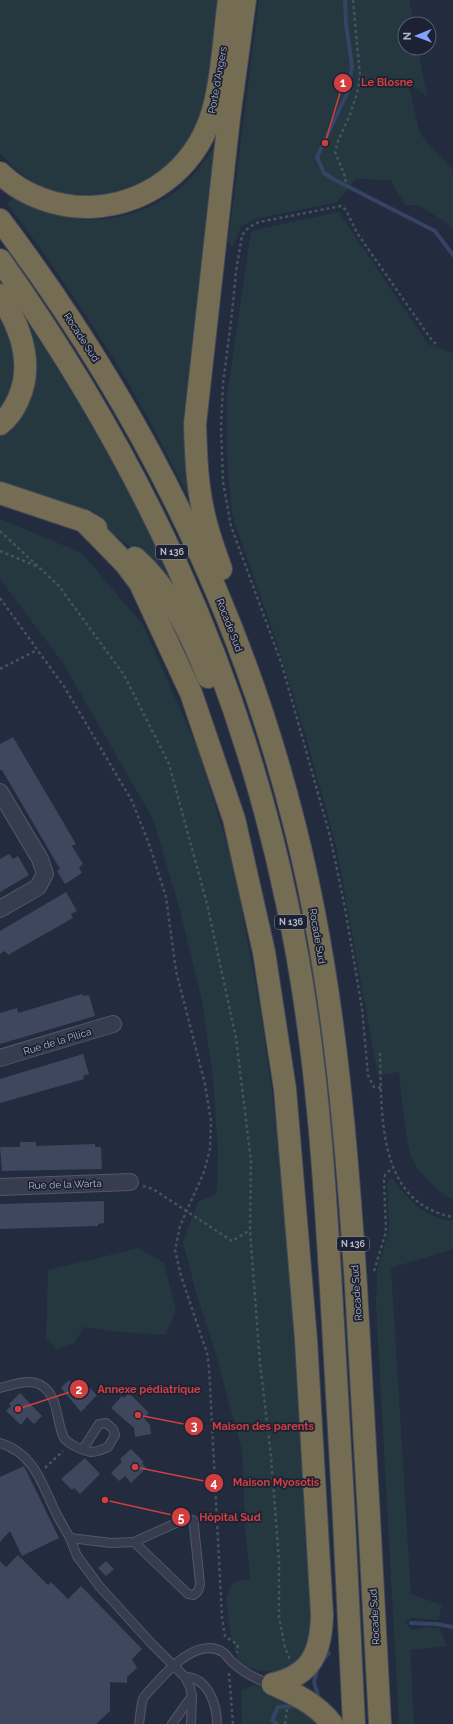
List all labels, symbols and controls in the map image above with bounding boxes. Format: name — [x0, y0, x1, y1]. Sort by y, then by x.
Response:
north arrow — [397, 16, 437, 56]
text: N — [401, 32, 414, 40]
street label: Porte d'Angers — [206, 46, 229, 114]
callout: Le Blosne — [333, 71, 421, 94]
text: 1 — [340, 76, 346, 90]
text: Le Blosne — [361, 76, 413, 89]
street label: Rocade Sud — [62, 311, 101, 364]
road number: N 136 — [156, 545, 188, 559]
street label: Rocade Sud — [214, 597, 245, 653]
street label: Rocade Sud — [307, 907, 328, 965]
road number: N 136 — [275, 915, 307, 929]
street label: Rue de la Pilica — [22, 1026, 92, 1057]
street label: Rue de la Warta — [28, 1178, 102, 1191]
road number: N 136 — [337, 1237, 369, 1251]
street label: Rocade Sud — [349, 1265, 364, 1321]
callout: Annexe pédiatrique — [69, 1378, 209, 1401]
text: 2 — [76, 1383, 83, 1397]
text: Annexe pédiatrique — [97, 1383, 201, 1396]
callout: Maison des parents — [184, 1414, 322, 1437]
text: 3 — [191, 1419, 198, 1433]
text: Maison des parents — [212, 1420, 315, 1433]
callout: Maison Myosotis — [204, 1471, 327, 1494]
text: 4 — [211, 1476, 218, 1490]
text: Maison Myosotis — [233, 1476, 320, 1489]
callout: Hôpital Sud — [171, 1506, 268, 1529]
text: 5 — [178, 1511, 185, 1525]
text: Hôpital Sud — [199, 1511, 261, 1524]
street label: Rocade Sud — [368, 1589, 381, 1645]

